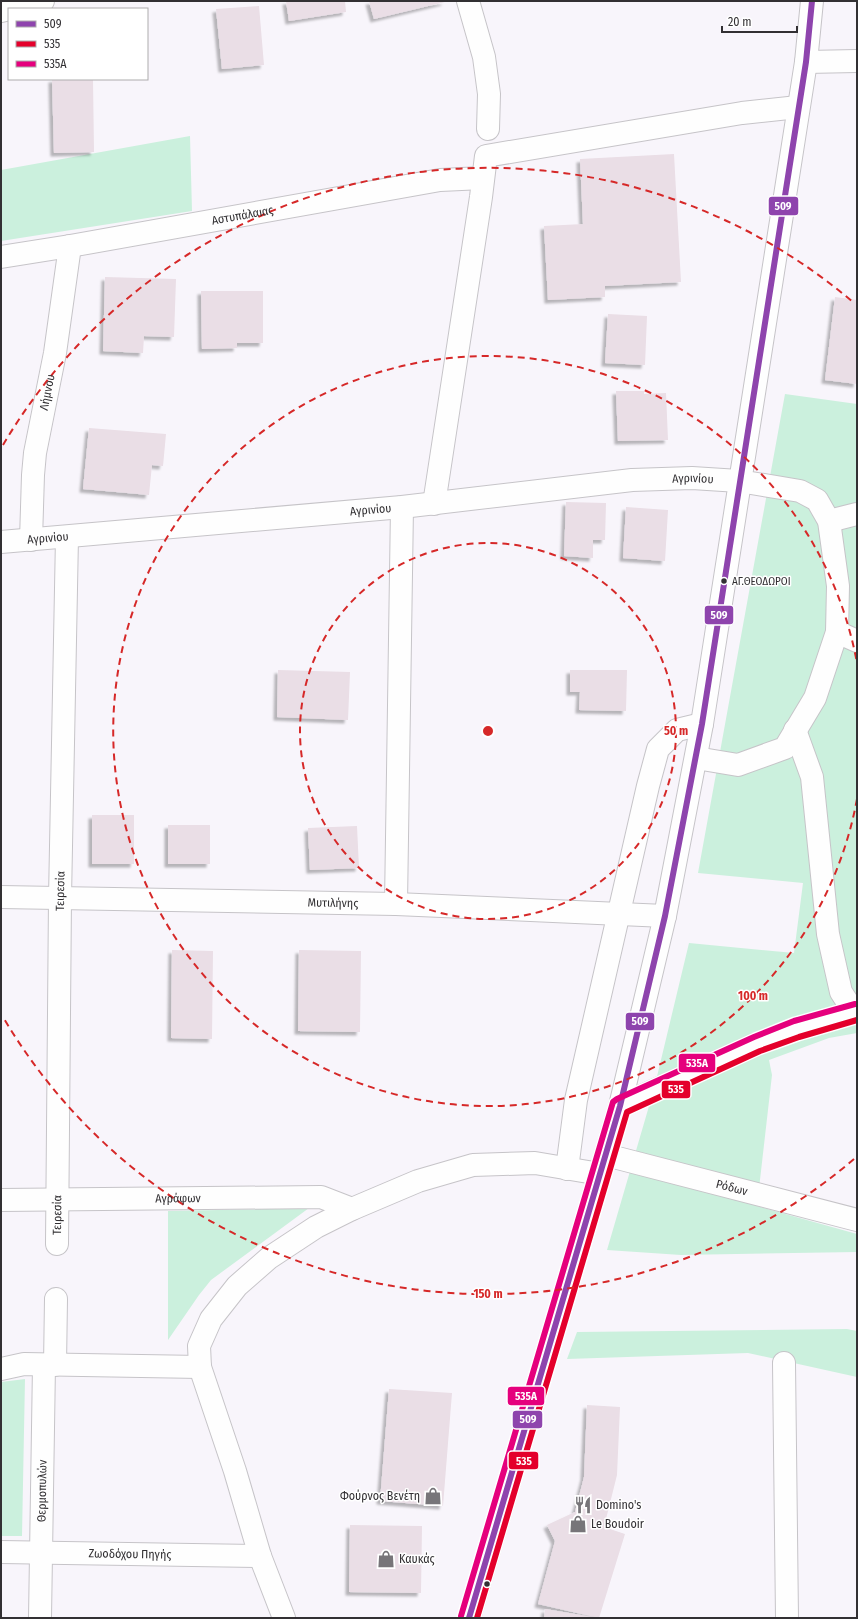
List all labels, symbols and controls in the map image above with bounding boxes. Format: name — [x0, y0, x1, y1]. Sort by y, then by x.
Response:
legend — [8, 8, 148, 80]
scale bar — [722, 8, 797, 34]
text: 20 m — [728, 15, 752, 29]
text: 509 — [44, 17, 62, 31]
text: 535 — [44, 37, 61, 51]
text: 535A — [44, 57, 67, 71]
line badge: 509 — [768, 196, 799, 216]
text: 509 — [774, 200, 792, 213]
street label: Αστυπάλαιας — [210, 203, 274, 228]
street label: Λήμνου — [37, 373, 58, 412]
street label: Αγρινίου — [672, 471, 714, 486]
street label: Αγρινίου — [349, 501, 392, 519]
street label: Αγρινίου — [27, 529, 69, 547]
place label: ΑΓ.ΘΕΟΔΩΡΟΙ — [732, 575, 791, 588]
marker: ΑΓ.ΘΕΟΔΩΡΟΙ — [719, 576, 729, 586]
line badge: 509 — [704, 605, 734, 625]
text: 509 — [710, 609, 728, 622]
centre of rings — [481, 724, 495, 738]
text: 50 m — [664, 724, 688, 738]
street label: Τειρεσία — [53, 871, 68, 911]
street label: Μυτιλήνης — [307, 895, 358, 910]
text: 100 m — [738, 989, 768, 1003]
line badge: 509 — [625, 1012, 655, 1031]
text: 509 — [631, 1015, 649, 1028]
line badge: 535A — [678, 1053, 716, 1073]
text: 535A — [686, 1057, 709, 1070]
line badge: 535 — [661, 1080, 691, 1099]
text: 535 — [668, 1083, 685, 1096]
street label: Ρόδων — [715, 1177, 750, 1199]
street label: Αγράφων — [155, 1191, 202, 1206]
street label: Τειρεσία — [50, 1195, 64, 1235]
text: 150 m — [473, 1287, 503, 1301]
line badge: 535A — [507, 1386, 545, 1406]
text: 535A — [515, 1390, 538, 1403]
line badge: 509 — [512, 1410, 543, 1429]
text: 509 — [519, 1413, 537, 1426]
line badge: 535 — [508, 1451, 539, 1470]
text: 535 — [516, 1455, 533, 1468]
street label: Θερμοπυλών — [35, 1459, 50, 1522]
shop icon: Φούρνος Βενέτη — [423, 1486, 443, 1506]
place label: Φούρνος Βενέτη — [340, 1489, 420, 1503]
restaurant icon: Domino's — [573, 1495, 593, 1515]
place label: Domino's — [596, 1498, 641, 1512]
shop icon: Le Boudoir — [568, 1514, 588, 1534]
place label: Le Boudoir — [591, 1517, 645, 1531]
street label: Ζωοδόχου Πηγής — [88, 1546, 172, 1562]
shop icon: Καυκάς — [376, 1549, 396, 1569]
place label: Καυκάς — [399, 1552, 435, 1566]
unlabelled marker — [482, 1579, 492, 1589]

